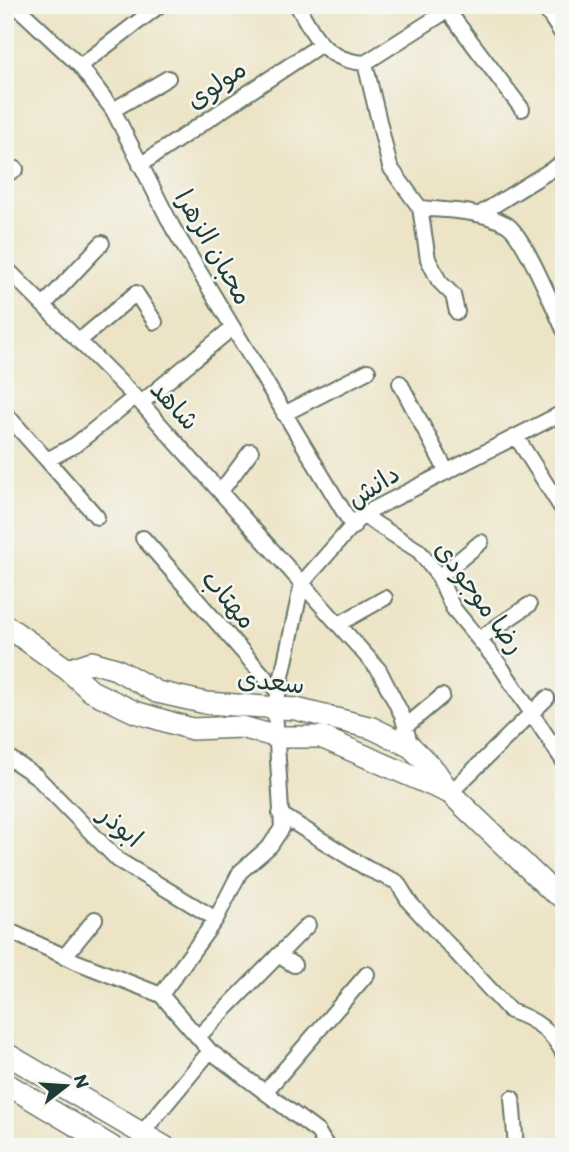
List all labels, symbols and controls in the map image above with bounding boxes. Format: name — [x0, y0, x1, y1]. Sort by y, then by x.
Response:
street label: مولوی — [180, 52, 253, 117]
street label: محبان الزهرا — [168, 184, 260, 310]
street label: شاهد — [144, 373, 206, 437]
street label: دانش — [341, 457, 405, 515]
street label: رضا موجودی — [427, 534, 532, 661]
street label: مهتاب — [195, 563, 263, 635]
street label: سعدی — [236, 662, 306, 700]
street label: ابوذر — [91, 797, 150, 854]
north arrow — [32, 1050, 102, 1120]
text: N — [69, 1072, 95, 1091]

